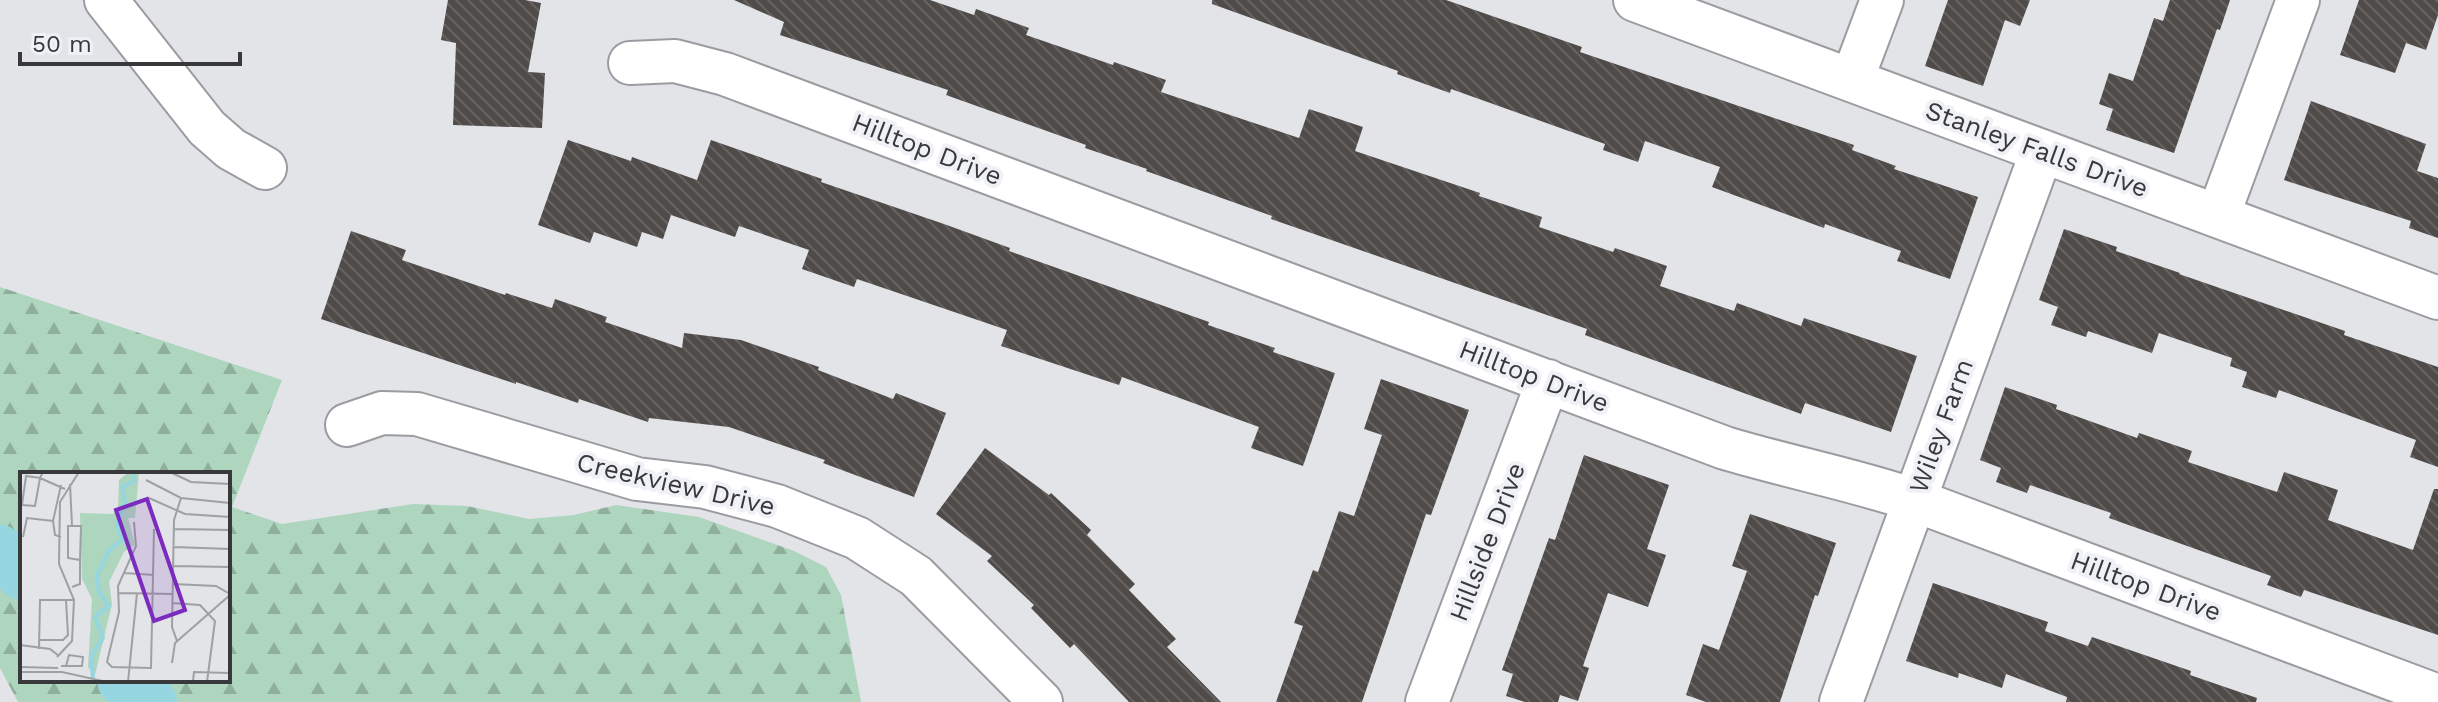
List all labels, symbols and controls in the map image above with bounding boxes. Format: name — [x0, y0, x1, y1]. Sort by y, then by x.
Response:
scale bar — [20, 16, 240, 66]
text: 50 m — [32, 30, 92, 58]
street label: Stanley Falls Drive — [1922, 95, 2152, 203]
street label: Hilltop Drive — [848, 107, 1006, 191]
street label: Hilltop Drive — [1455, 334, 1613, 418]
street label: Wiley Farm — [1903, 355, 1979, 497]
street label: Creekview Drive — [574, 447, 778, 521]
street label: Hillside Drive — [1443, 458, 1531, 626]
inset map — [20, 472, 230, 682]
street label: Hilltop Drive — [2067, 545, 2225, 627]

